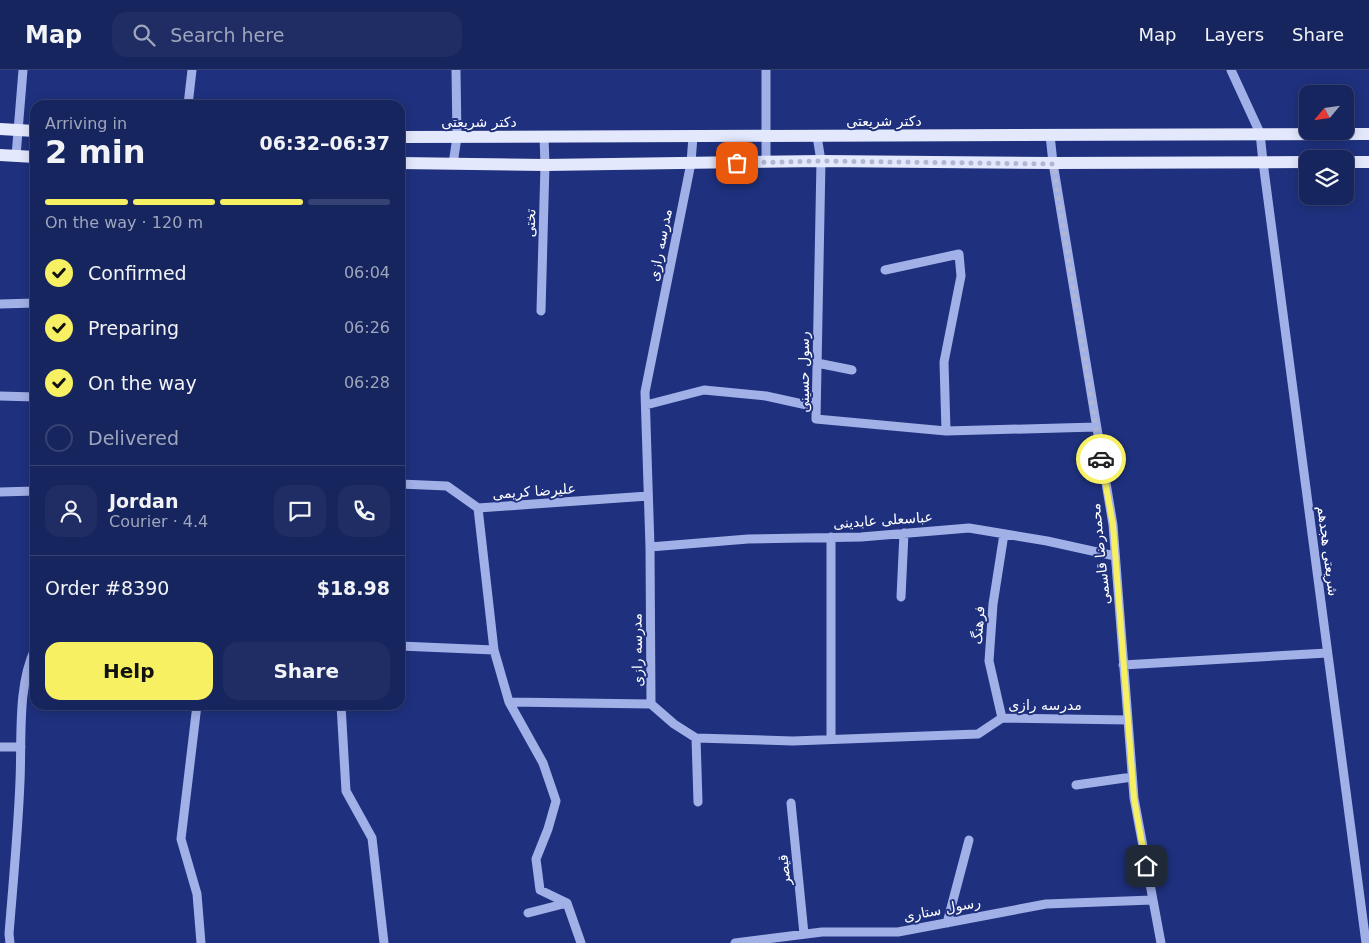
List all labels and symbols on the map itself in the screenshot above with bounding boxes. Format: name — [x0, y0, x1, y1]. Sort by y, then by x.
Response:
north arrow — [1299, 85, 1354, 140]
street label: دکتر شریعتی — [846, 113, 922, 130]
street label: دکتر شریعتی — [441, 114, 517, 131]
pin — [716, 142, 758, 184]
street label: مدرسه رازی — [645, 207, 676, 283]
street label: تختی — [522, 208, 539, 238]
street label: رسول حسینی — [796, 331, 813, 413]
courier — [1076, 434, 1126, 484]
street label: علیرضا کریمی — [492, 480, 576, 503]
street label: محمدرضا قاسمی — [1087, 502, 1114, 605]
street label: شریعتی هجدهم — [1314, 505, 1341, 597]
street label: عباسعلی عابدینی — [833, 509, 933, 531]
street label: فرهنگ — [968, 605, 989, 645]
street label: مدرسه رازی — [628, 613, 647, 687]
street label: مدرسه رازی — [1008, 697, 1082, 714]
pin — [1125, 845, 1167, 887]
street label: قیصر — [774, 854, 795, 887]
street label: رسول ستاری — [902, 894, 982, 925]

